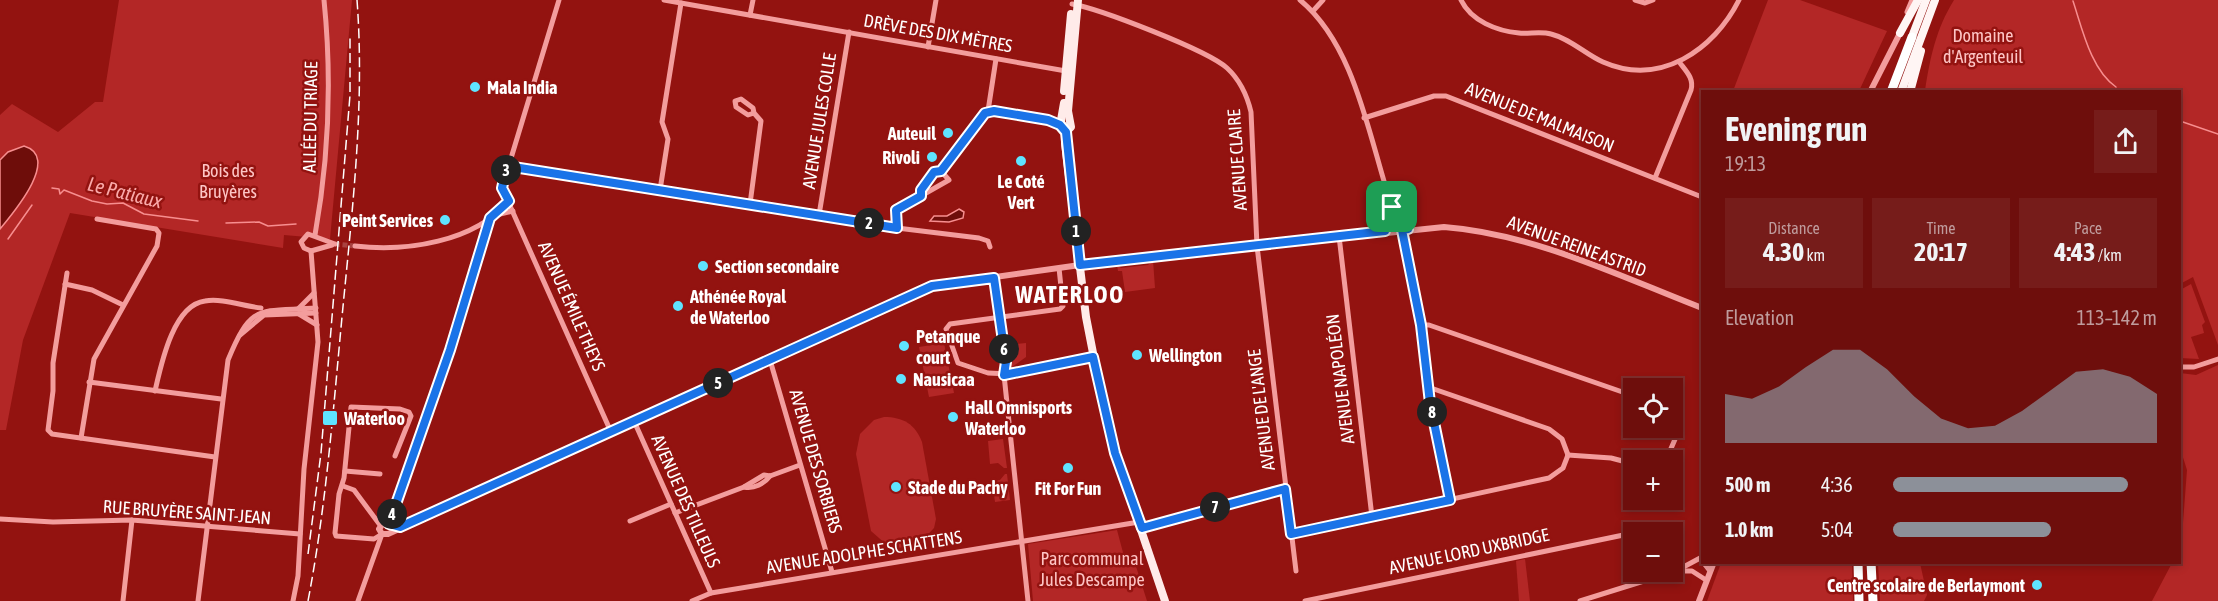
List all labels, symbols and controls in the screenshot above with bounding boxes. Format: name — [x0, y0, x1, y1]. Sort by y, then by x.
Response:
street label: DRÈVE DES DIX MÈTRES — [862, 10, 1014, 56]
park label: Domaine d'Argenteuil — [1943, 25, 2023, 67]
street label: AVENUE JULES COLLE — [798, 51, 840, 190]
street label: ALLÉE DU TRIAGE — [299, 61, 321, 173]
place label: Mala India — [487, 77, 557, 98]
street label: AVENUE DE MALMAISON — [1463, 78, 1617, 156]
marker: Mala India — [468, 80, 482, 94]
street label: AVENUE CLAIRE — [1223, 108, 1251, 211]
text: Evening run — [1725, 110, 1867, 148]
button: share — [2094, 110, 2157, 173]
place label: Auteuil — [887, 123, 936, 144]
marker: Auteuil — [941, 126, 955, 140]
place label: Rivoli — [882, 147, 920, 168]
marker: Rivoli — [925, 150, 939, 164]
text: 19:13 — [1725, 152, 1766, 175]
marker: Le Coté Vert — [1014, 154, 1028, 168]
pin: 3 — [491, 155, 521, 185]
park label: Bois des Bruyères — [199, 160, 257, 202]
text: 3 — [502, 161, 510, 179]
place label: Le Coté Vert — [997, 171, 1045, 213]
water label: Le Patiaux — [85, 172, 165, 213]
pin — [1366, 181, 1417, 232]
icon: arrive — [1375, 190, 1408, 223]
pin: 2 — [854, 208, 884, 238]
place label: Peint Services — [342, 210, 434, 231]
street label: AVENUE REINE ASTRID — [1505, 211, 1649, 281]
marker: Peint Services — [438, 213, 452, 227]
text: 2 — [865, 214, 873, 232]
pin: 1 — [1061, 216, 1091, 246]
text: Distance — [1768, 219, 1820, 237]
text: Time — [1926, 219, 1956, 237]
text: Pace — [2074, 219, 2102, 237]
text: 1 — [1072, 222, 1080, 240]
text: 4.30 — [1763, 237, 1804, 267]
text: 20:17 — [1914, 237, 1968, 267]
text: 4:43 — [2054, 237, 2096, 267]
street label: AVENUE ÉMILE THEYS — [534, 238, 610, 374]
text: km — [1804, 246, 1825, 264]
text: /km — [2096, 246, 2122, 264]
place label: Section secondaire — [715, 256, 839, 277]
marker: Section secondaire — [696, 259, 710, 273]
district label: WATERLOO — [1014, 281, 1125, 308]
place label: Athénée Royal de Waterloo — [689, 286, 786, 328]
marker: Athénée Royal de Waterloo — [671, 299, 685, 313]
text: Elevation — [1725, 306, 1794, 329]
text: 113–142 m — [2076, 306, 2157, 329]
street label: AVENUE NAPOLÉON — [1322, 313, 1358, 445]
place label: Petanque court — [916, 326, 981, 368]
pin: 6 — [989, 334, 1019, 364]
marker: Petanque court — [897, 339, 911, 353]
text: 6 — [1000, 340, 1008, 358]
place label: Wellington — [1148, 345, 1222, 366]
marker: Wellington — [1130, 348, 1144, 362]
street label: AVENUE DE L'ANGE — [1243, 348, 1279, 472]
pin: 5 — [703, 368, 733, 398]
place label: Nausicaa — [913, 369, 975, 390]
marker: Nausicaa — [894, 372, 908, 386]
text: 5 — [714, 374, 722, 392]
map controls — [1623, 378, 1683, 582]
button: locate — [1623, 378, 1683, 438]
street label: AVENUE DES SORBIERS — [785, 387, 847, 536]
place label: Hall Omnisports Waterloo — [964, 397, 1073, 439]
pin: 8 — [1417, 397, 1447, 427]
text: 8 — [1428, 403, 1436, 421]
place label: Waterloo — [343, 408, 405, 429]
marker: Waterloo — [321, 409, 339, 427]
marker: Hall Omnisports Waterloo — [946, 410, 960, 424]
street label: AVENUE DES TILLEULS — [647, 431, 725, 571]
button: + — [1623, 450, 1683, 510]
marker: Fit For Fun — [1061, 461, 1075, 475]
text: 500 m — [1725, 473, 1770, 496]
text: 4:36 — [1821, 473, 1853, 496]
place label: Stade du Pachy — [908, 477, 1008, 498]
place label: Fit For Fun — [1035, 478, 1102, 499]
marker: Stade du Pachy — [889, 480, 903, 494]
pin: 7 — [1200, 492, 1230, 522]
street label: RUE BRUYÈRE SAINT-JEAN — [102, 496, 272, 528]
text: 7 — [1211, 498, 1219, 516]
pin: 4 — [377, 499, 407, 529]
text: 4 — [388, 505, 396, 523]
text: 1.0 km — [1725, 518, 1773, 541]
text: 5:04 — [1821, 518, 1853, 541]
button: − — [1623, 522, 1683, 582]
street label: AVENUE LORD UXBRIDGE — [1387, 524, 1551, 578]
street label: AVENUE ADOLPHE SCHATTENS — [765, 526, 964, 578]
park label: Parc communal Jules Descampe — [1039, 548, 1145, 590]
place label: Centre scolaire de Berlaymont — [1827, 575, 2026, 596]
marker: Centre scolaire de Berlaymont — [2030, 578, 2044, 592]

